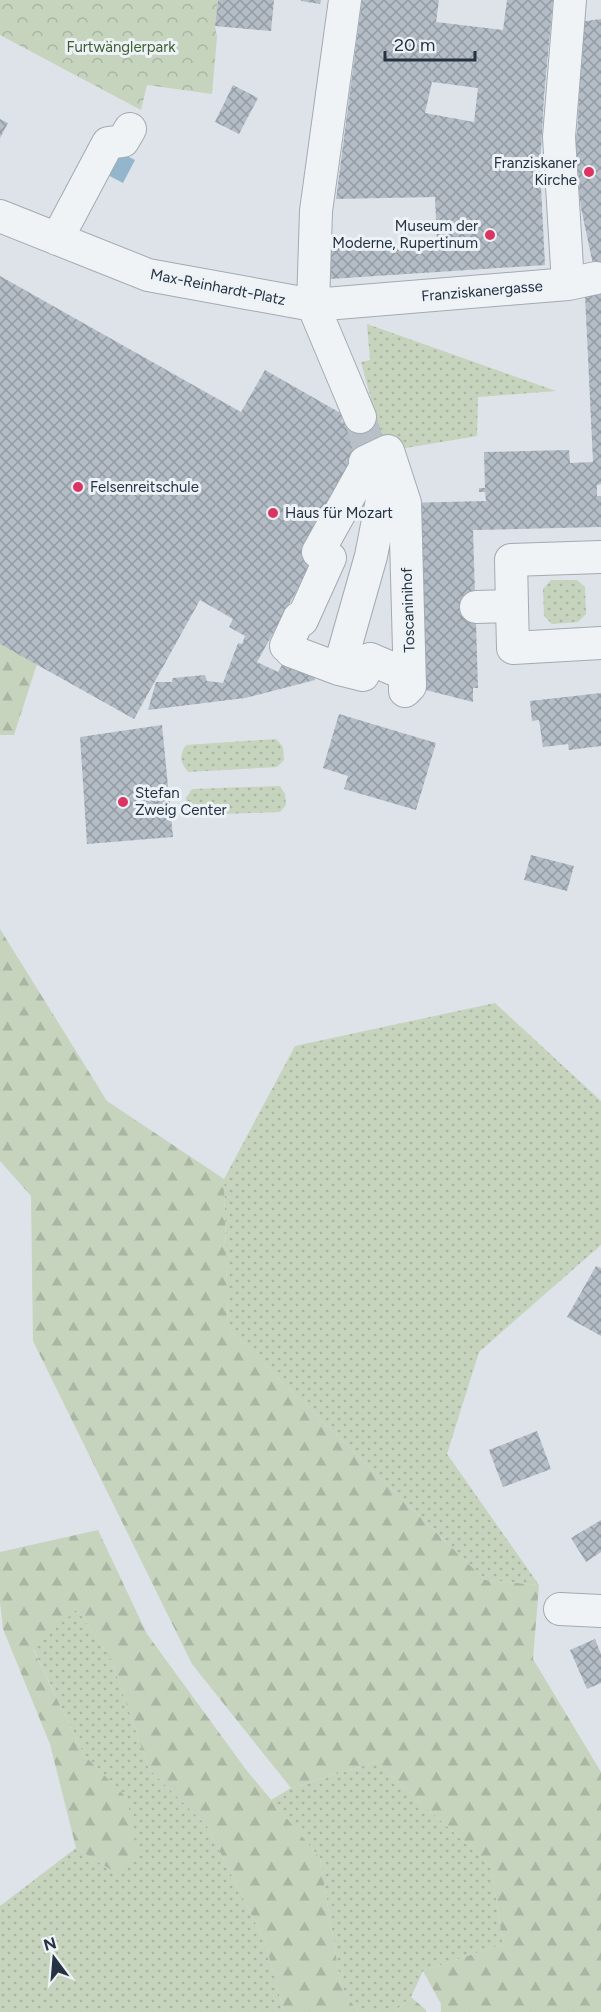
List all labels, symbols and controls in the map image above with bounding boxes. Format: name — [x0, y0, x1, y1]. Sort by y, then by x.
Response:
scale bar — [385, 24, 475, 62]
text: 20 m — [394, 34, 435, 56]
park label: Furtwänglerpark — [66, 38, 176, 56]
place label: Franziskaner Kirche — [494, 154, 577, 189]
marker: Franziskaner Kirche — [582, 165, 596, 179]
place label: Museum der Moderne, Rupertinum — [332, 217, 478, 252]
marker: Museum der Moderne, Rupertinum — [483, 228, 497, 242]
street label: Max-Reinhardt-Platz — [149, 265, 287, 309]
street label: Franziskanergasse — [420, 277, 544, 305]
place label: Felsenreitschule — [90, 478, 199, 496]
marker: Felsenreitschule — [71, 480, 85, 494]
place label: Haus für Mozart — [285, 504, 393, 522]
marker: Haus für Mozart — [266, 506, 280, 520]
street label: Toscaninihof — [398, 567, 418, 653]
place label: Stefan Zweig Center — [135, 784, 227, 819]
marker: Stefan Zweig Center — [116, 795, 130, 809]
north arrow — [24, 1928, 84, 1988]
text: N — [41, 1933, 59, 1955]

